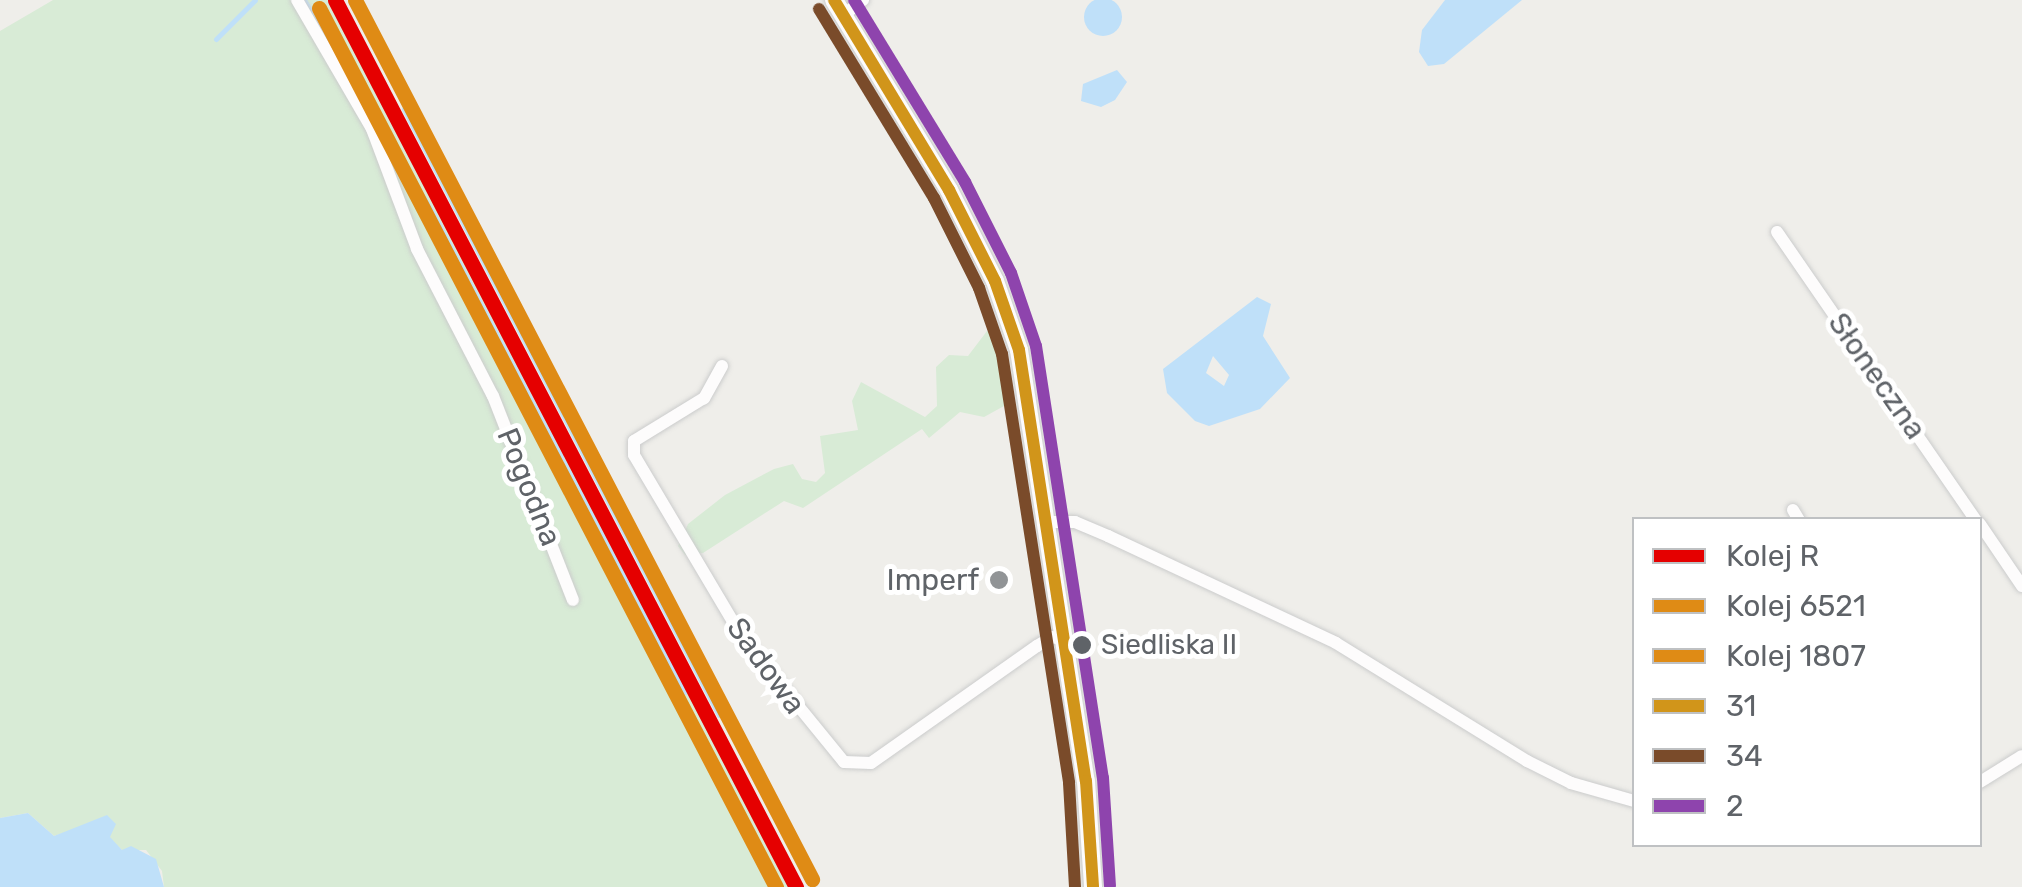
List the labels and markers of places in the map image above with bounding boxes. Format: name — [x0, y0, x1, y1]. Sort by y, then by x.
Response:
place label: Imperf — [887, 562, 979, 598]
marker: Imperf — [988, 569, 1010, 591]
place label: Siedliska II — [1101, 628, 1237, 662]
marker: Siedliska II — [1072, 635, 1092, 655]

